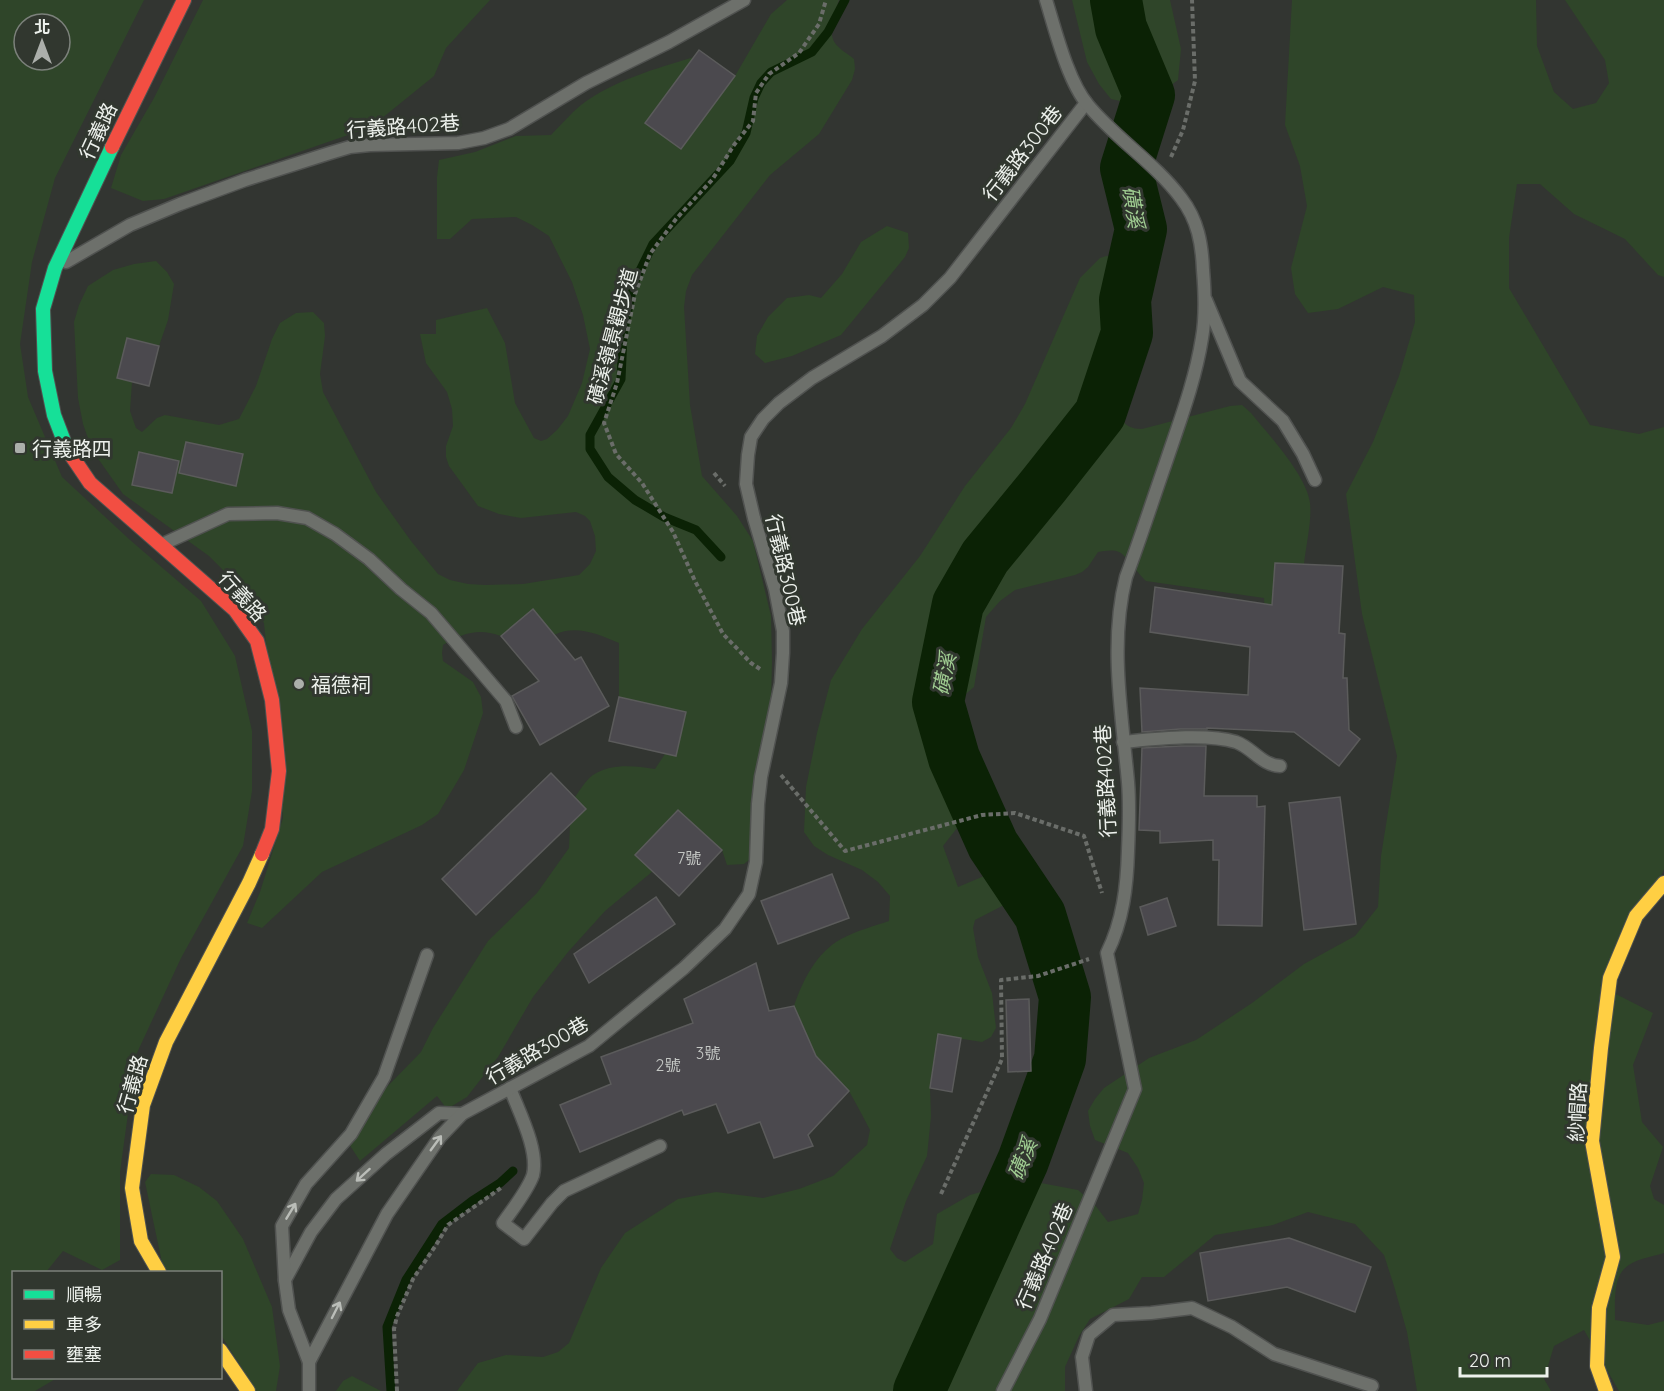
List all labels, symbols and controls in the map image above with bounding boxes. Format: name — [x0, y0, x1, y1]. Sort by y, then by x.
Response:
north arrow — [12, 12, 72, 72]
text: 北 — [34, 17, 50, 37]
street label: 行義路 — [74, 99, 122, 163]
street label: 行義路300巷 — [977, 100, 1067, 206]
street label: 行義路402巷 — [346, 110, 460, 142]
water label: 磺溪 — [1118, 184, 1151, 233]
street label: 磺溪嶺景觀步道 — [582, 265, 642, 407]
place label: 行義路四 — [32, 436, 112, 461]
marker: 行義路四 — [13, 441, 27, 455]
street label: 行義路300巷 — [761, 512, 811, 628]
street label: 行義路 — [214, 565, 272, 627]
water label: 磺溪 — [927, 648, 961, 697]
place label: 福德祠 — [311, 672, 371, 697]
marker: 福德祠 — [292, 677, 306, 691]
street label: 行義路402巷 — [1090, 724, 1120, 838]
house number: 7號 — [677, 848, 701, 868]
street label: 行義路300巷 — [481, 1011, 593, 1089]
house number: 3號 — [696, 1043, 720, 1063]
street label: 行義路 — [112, 1052, 152, 1116]
house number: 2號 — [656, 1055, 680, 1075]
street label: 紗帽路 — [1563, 1081, 1591, 1143]
water label: 磺溪 — [1002, 1132, 1043, 1183]
one-way arrow — [430, 1136, 442, 1152]
one-way arrow — [355, 1168, 370, 1182]
street label: 行義路402巷 — [1010, 1199, 1078, 1313]
one-way arrow — [286, 1203, 298, 1220]
legend — [12, 1271, 222, 1379]
text: 順暢 — [66, 1283, 102, 1306]
one-way arrow — [331, 1302, 342, 1320]
text: 車多 — [66, 1313, 102, 1336]
scale bar — [1460, 1340, 1547, 1378]
text: 壅塞 — [66, 1343, 102, 1366]
text: 20 m — [1469, 1349, 1511, 1372]

